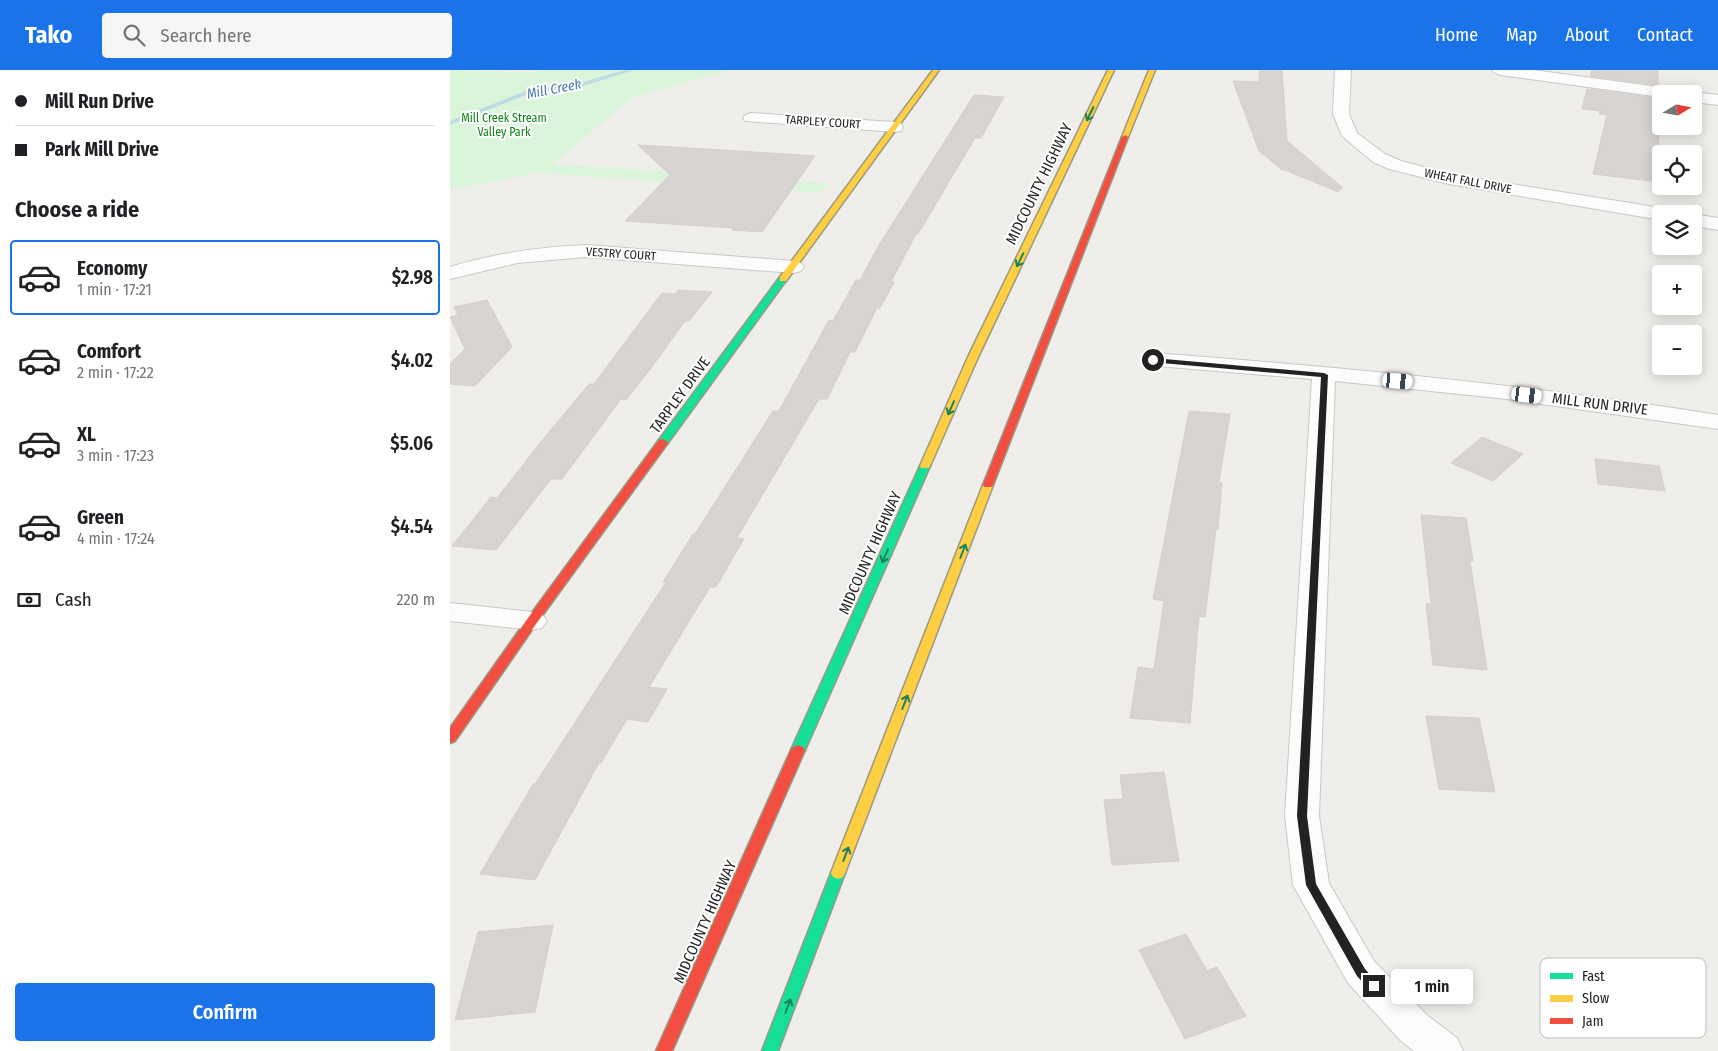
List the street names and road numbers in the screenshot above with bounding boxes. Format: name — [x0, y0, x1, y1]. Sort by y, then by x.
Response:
street label: TARPLEY COURT — [785, 112, 862, 132]
street label: MIDCOUNTY HIGHWAY — [1002, 120, 1076, 247]
street label: WHEAT FALL DRIVE — [1423, 166, 1513, 196]
street label: VESTRY COURT — [585, 245, 657, 263]
street label: TARPLEY DRIVE — [646, 353, 714, 437]
street label: MILL RUN DRIVE — [1551, 389, 1649, 419]
street label: MIDCOUNTY HIGHWAY — [835, 488, 905, 617]
street label: MIDCOUNTY HIGHWAY — [670, 857, 740, 986]

